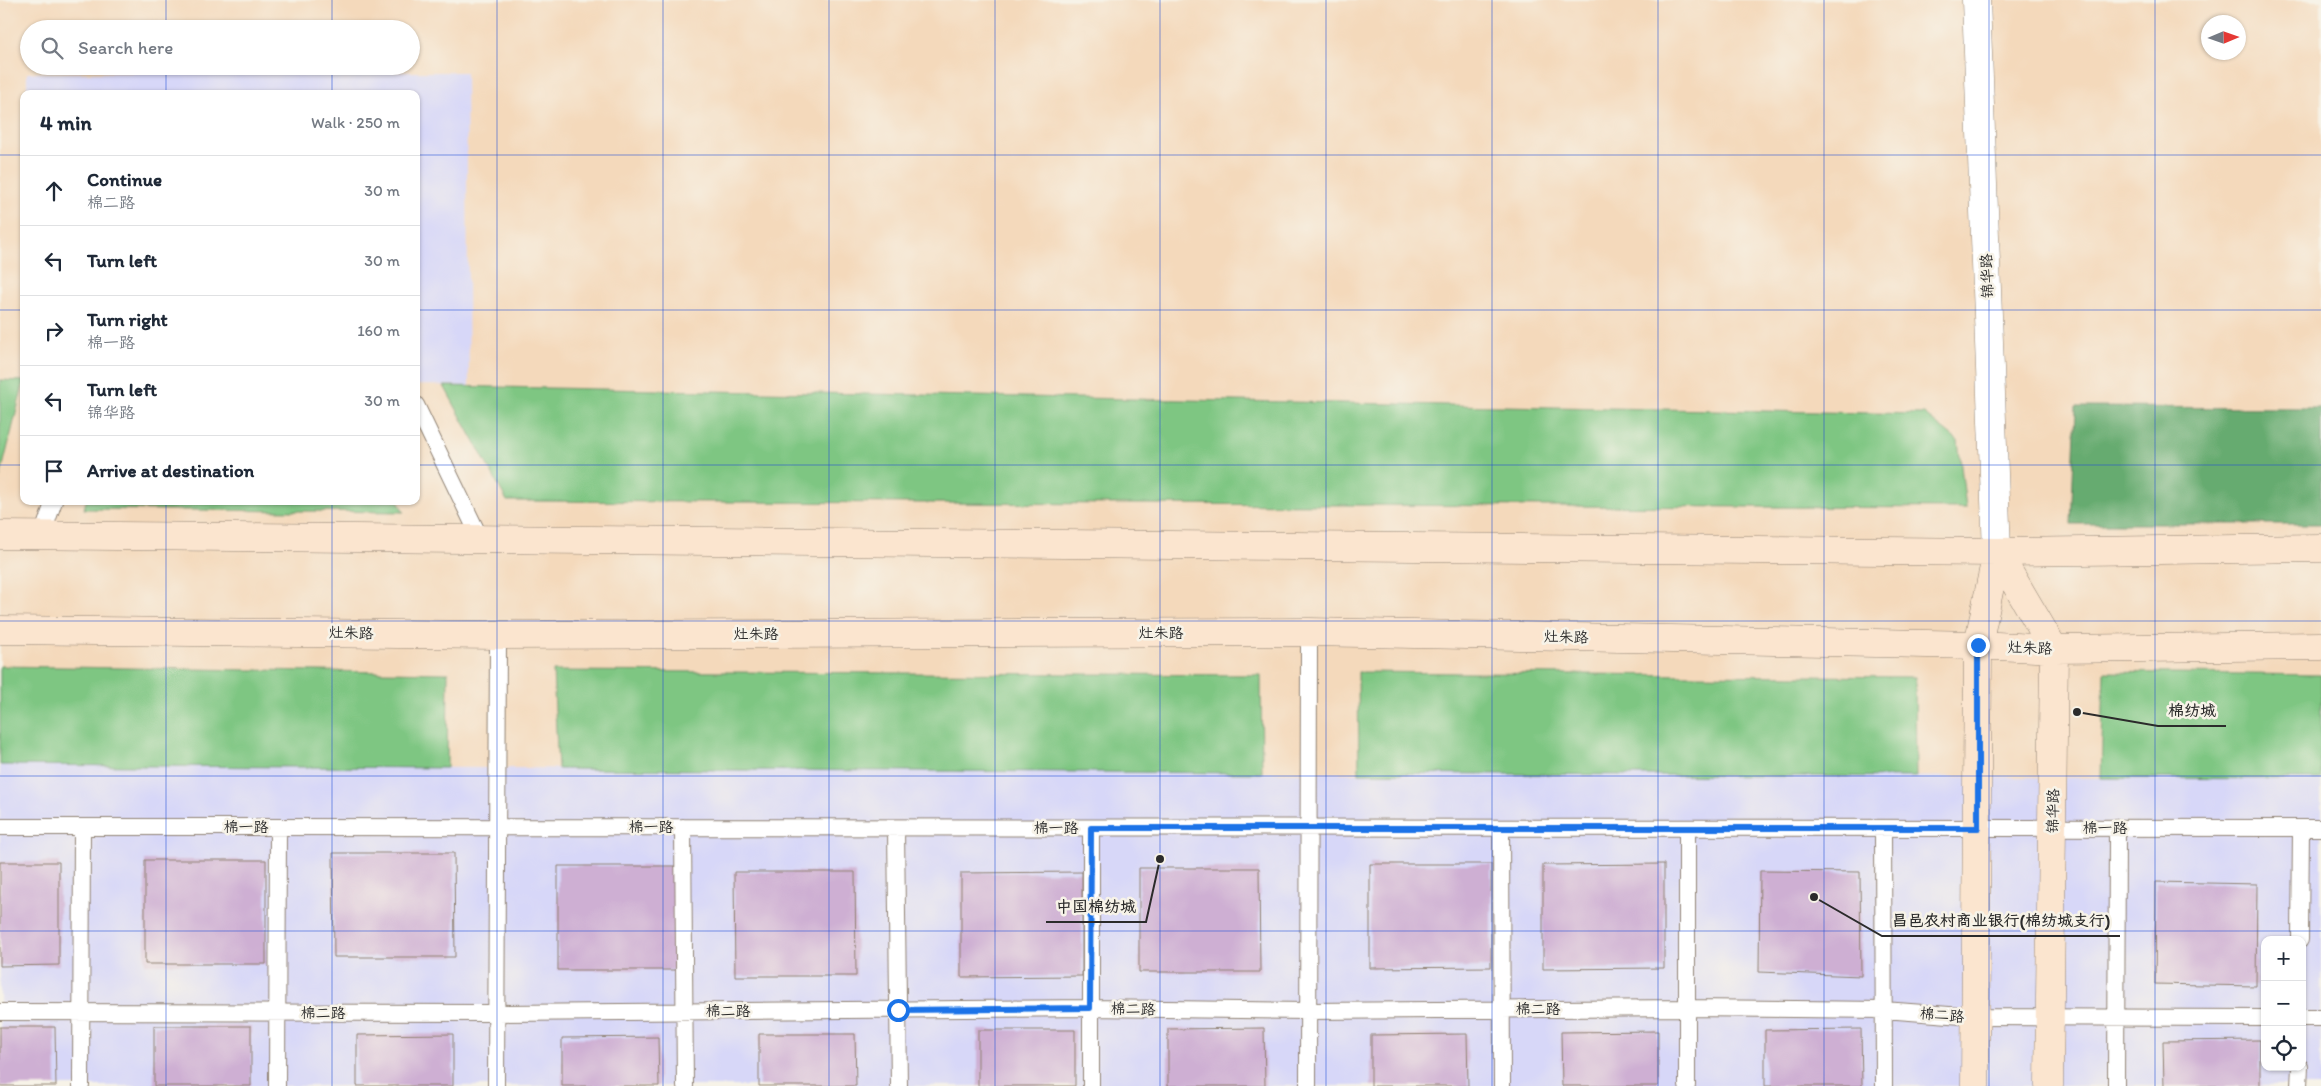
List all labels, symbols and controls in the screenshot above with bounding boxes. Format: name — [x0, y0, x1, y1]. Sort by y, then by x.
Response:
north arrow — [2201, 15, 2246, 60]
search box — [20, 20, 420, 75]
icon: search — [38, 34, 66, 62]
text: Search here — [78, 36, 173, 59]
text: 4 min — [40, 110, 92, 135]
text: Walk · 250 m — [311, 113, 400, 132]
text: Continue — [87, 168, 162, 191]
icon: ahead — [40, 177, 68, 205]
text: 30 m — [364, 181, 400, 200]
text: 棉二路 — [87, 193, 135, 212]
icon: left — [40, 247, 68, 275]
text: Turn left — [87, 249, 157, 272]
text: 30 m — [364, 251, 400, 270]
street label: 锦华路 — [1977, 253, 1997, 299]
text: Turn right — [87, 308, 168, 331]
icon: right — [40, 317, 68, 345]
text: 160 m — [357, 321, 400, 340]
text: 棉一路 — [87, 333, 135, 352]
text: Turn left — [87, 378, 157, 401]
icon: left — [40, 387, 68, 415]
text: 30 m — [364, 391, 400, 410]
text: 锦华路 — [87, 403, 135, 422]
icon: arrive — [40, 457, 68, 485]
text: Arrive at destination — [87, 459, 254, 482]
street label: 灶朱路 — [328, 624, 374, 642]
street label: 灶朱路 — [1138, 624, 1184, 642]
street label: 灶朱路 — [733, 625, 779, 643]
street label: 灶朱路 — [1543, 628, 1589, 646]
route end — [1967, 634, 1990, 657]
street label: 灶朱路 — [2007, 638, 2053, 658]
callout: 棉纺城 — [2158, 695, 2226, 726]
text: 棉纺城 — [2168, 701, 2216, 720]
street label: 锦华路 — [2044, 788, 2062, 834]
street label: 棉一路 — [223, 818, 269, 836]
street label: 棉一路 — [628, 818, 674, 836]
street label: 棉一路 — [1033, 819, 1079, 837]
street label: 棉一路 — [2082, 819, 2128, 837]
callout: 中国棉纺城 — [1046, 891, 1146, 922]
text: 中国棉纺城 — [1056, 897, 1136, 916]
callout: 昌邑农村商业银行(棉纺城支行) — [1882, 905, 2120, 936]
text: 昌邑农村商业银行(棉纺城支行) — [1892, 911, 2110, 931]
map controls — [2261, 936, 2306, 1071]
button: + — [2261, 936, 2306, 981]
button: − — [2261, 981, 2306, 1026]
route start — [887, 999, 910, 1022]
street label: 棉二路 — [1110, 1000, 1156, 1018]
street label: 棉二路 — [1515, 1000, 1561, 1018]
street label: 棉二路 — [705, 1002, 751, 1020]
street label: 棉二路 — [300, 1004, 346, 1022]
street label: 棉二路 — [1919, 1004, 1965, 1026]
button: locate — [2261, 1026, 2306, 1071]

